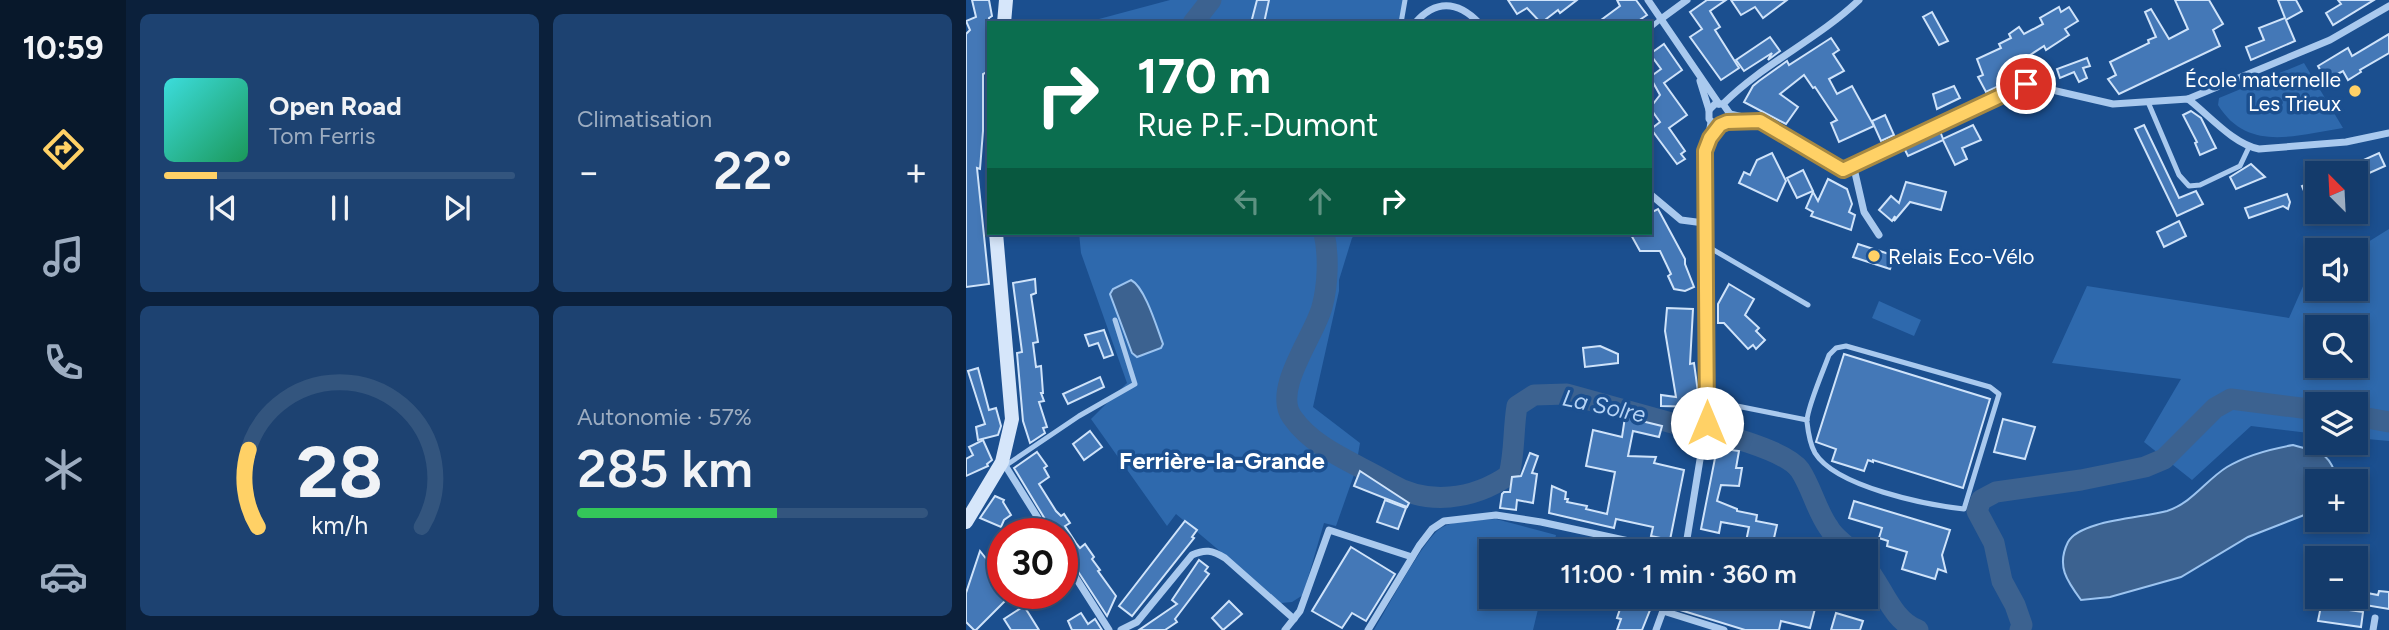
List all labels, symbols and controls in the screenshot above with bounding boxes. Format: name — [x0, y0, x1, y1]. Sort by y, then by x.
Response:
text: 10:59 — [22, 29, 104, 67]
text: 170 m — [1137, 46, 1271, 105]
icon: right — [1022, 49, 1113, 140]
pin — [1996, 54, 2056, 114]
icon: arrive — [2007, 65, 2045, 103]
place label: École maternelle Les Trieux — [2185, 67, 2341, 116]
marker: École maternelle Les Trieux — [2347, 83, 2363, 99]
text: Open Road — [269, 90, 402, 122]
text: Climatisation — [577, 105, 712, 133]
text: Rue P.F.-Dumont — [1137, 106, 1378, 144]
text: Tom Ferris — [269, 122, 375, 150]
icon: directions — [39, 125, 88, 174]
text: 22° — [713, 140, 792, 202]
text: − — [577, 149, 601, 195]
text: + — [904, 149, 928, 195]
north arrow — [2305, 161, 2368, 224]
map controls — [2305, 161, 2368, 609]
icon: left — [1228, 182, 1266, 220]
icon: ahead — [1301, 182, 1339, 220]
icon: right — [1374, 182, 1412, 220]
icon: previous — [204, 189, 242, 227]
icon: pause — [321, 189, 359, 227]
icon: next — [438, 189, 476, 227]
icon: music — [39, 232, 88, 281]
button: sound — [2305, 238, 2368, 301]
place label: Relais Eco-Vélo — [1888, 244, 2035, 269]
marker: Relais Eco-Vélo — [1866, 248, 1882, 264]
button: search — [2305, 315, 2368, 378]
icon: phone — [39, 338, 88, 387]
water label: La Solre — [1560, 384, 1648, 429]
position arrow — [1670, 386, 1744, 460]
button: layers — [2305, 392, 2368, 455]
text: Autonomie · 57% — [577, 403, 752, 431]
text: 28 — [296, 428, 383, 515]
text: 285 km — [577, 438, 753, 500]
icon: climate — [39, 445, 88, 494]
district label: Ferrière-la-Grande — [1119, 446, 1325, 475]
button: + — [2305, 469, 2368, 532]
text: km/h — [311, 510, 368, 540]
speed limit sign: 30 — [987, 518, 1078, 609]
button: − — [2305, 546, 2368, 609]
icon: car — [39, 552, 88, 601]
text: 11:00 · 1 min · 360 m — [1560, 558, 1797, 590]

